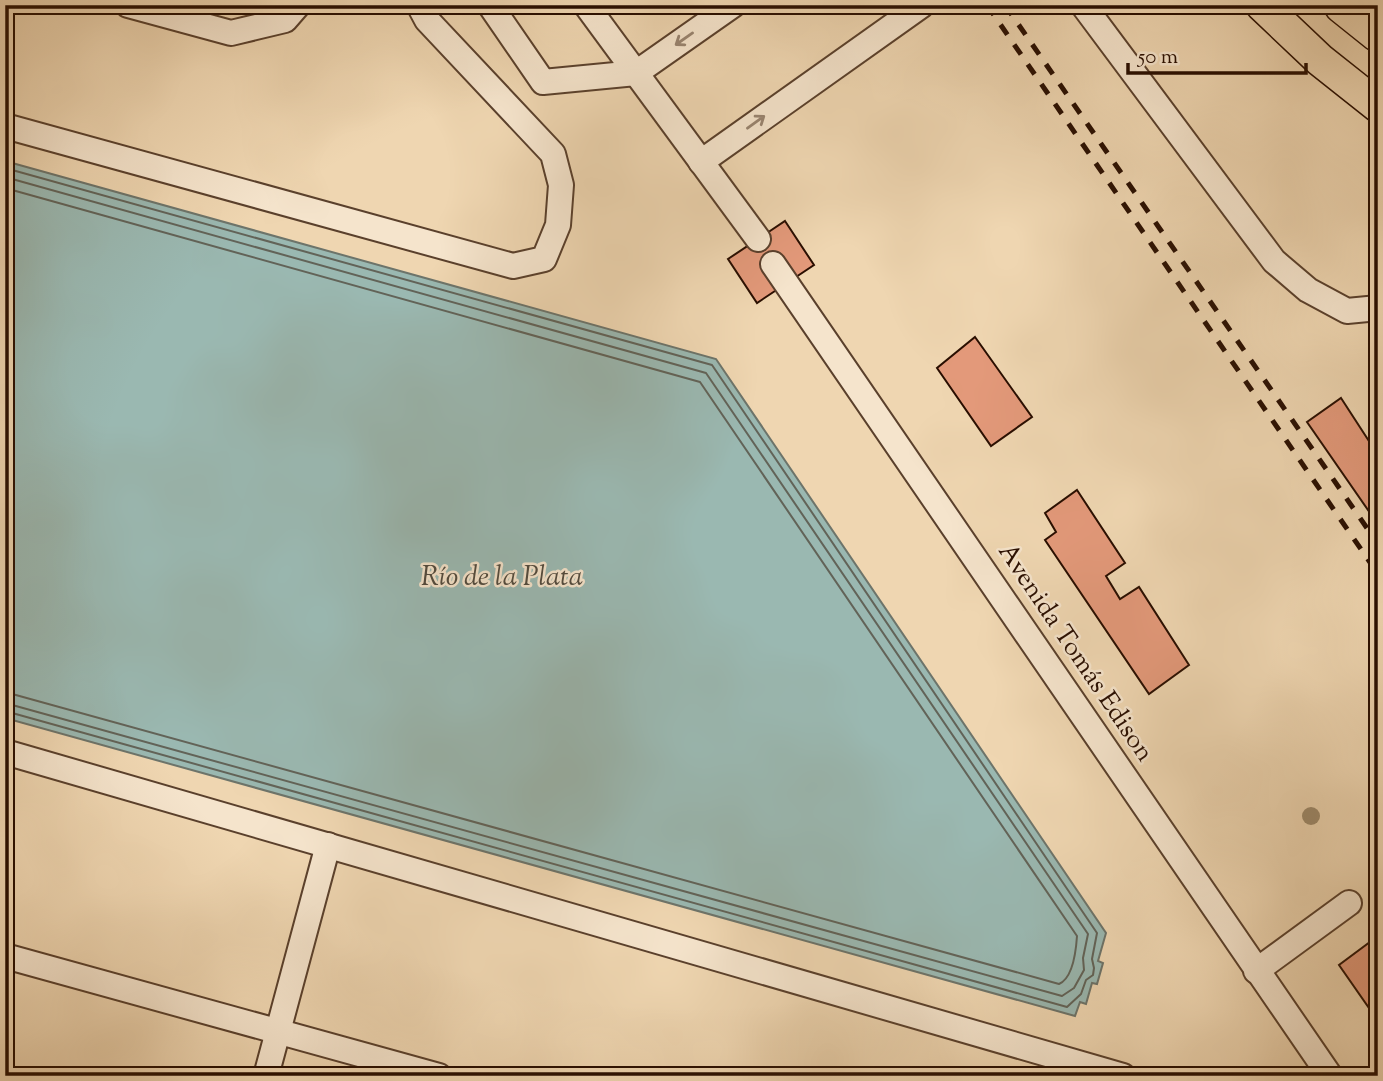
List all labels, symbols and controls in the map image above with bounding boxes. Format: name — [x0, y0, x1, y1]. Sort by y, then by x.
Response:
one-way arrow — [675, 32, 694, 46]
scale bar — [1128, 32, 1306, 76]
text: 50 m — [1137, 43, 1178, 73]
one-way arrow — [747, 115, 765, 130]
street label: Avenida Tomás Edison — [988, 536, 1162, 770]
water label: Río de la Plata — [421, 558, 583, 598]

